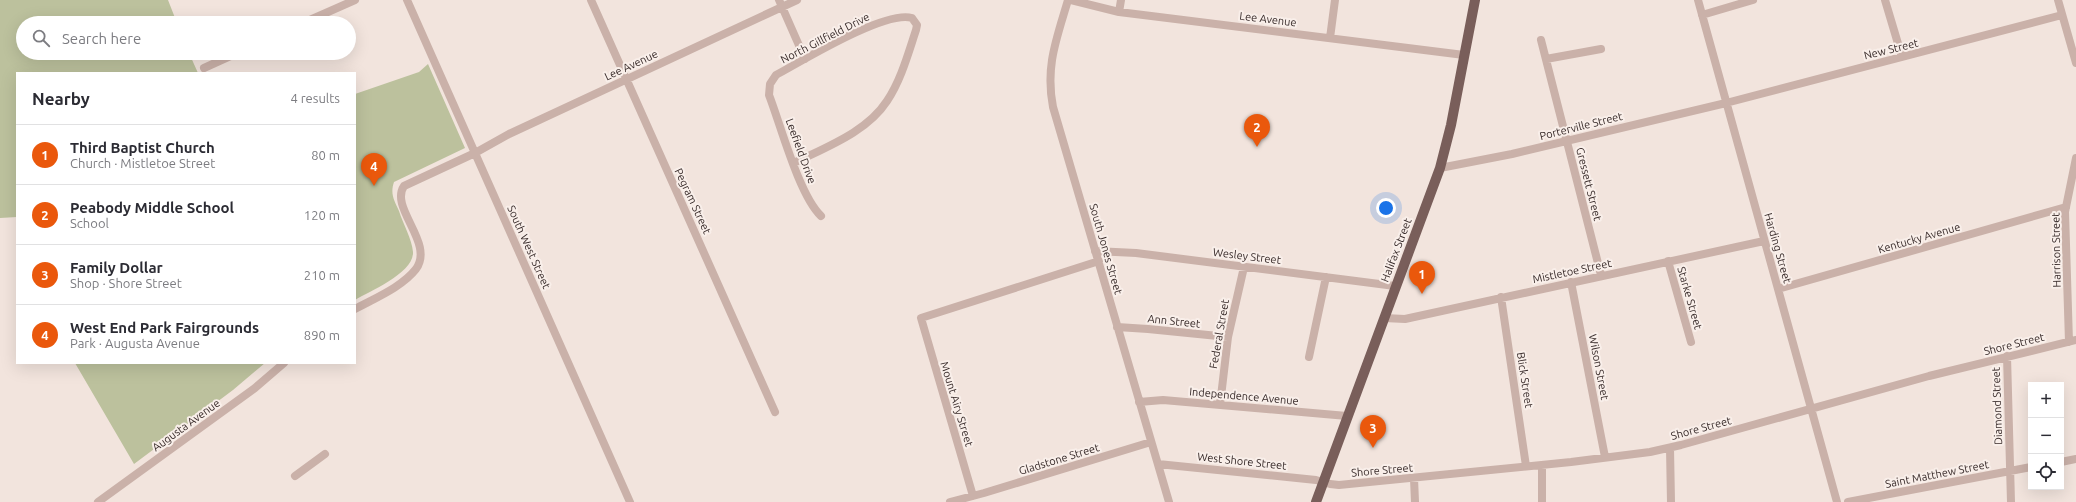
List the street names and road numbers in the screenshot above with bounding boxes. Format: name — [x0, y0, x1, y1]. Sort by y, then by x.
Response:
street label: North Gillfield Drive — [779, 10, 871, 66]
street label: Lee Avenue — [1239, 10, 1297, 28]
street label: New Street — [1863, 36, 1920, 62]
street label: Lee Avenue — [602, 47, 660, 83]
street label: Porterville Street — [1538, 110, 1624, 142]
street label: Leefield Drive — [784, 117, 818, 185]
street label: Gressett Street — [1574, 146, 1604, 222]
street label: Pegram Street — [672, 166, 714, 236]
street label: South Jones Street — [1087, 202, 1125, 296]
street label: South West Street — [505, 203, 553, 291]
street label: Harding Street — [1762, 212, 1794, 285]
street label: Harrison Street — [2049, 212, 2063, 288]
street label: Halifax Street — [1378, 216, 1414, 284]
street label: Kentucky Avenue — [1876, 221, 1962, 255]
street label: Wesley Street — [1212, 246, 1282, 266]
street label: Mistletoe Street — [1531, 257, 1613, 285]
street label: Starke Street — [1675, 265, 1705, 331]
street label: Federal Street — [1207, 298, 1231, 370]
street label: Ann Street — [1147, 312, 1202, 330]
street label: Shore Street — [1982, 331, 2046, 357]
street label: Wilson Street — [1587, 333, 1611, 402]
street label: Blick Street — [1515, 351, 1535, 409]
street label: Mount Airy Street — [938, 360, 976, 449]
street label: Diamond Street — [1990, 366, 2004, 445]
street label: Independence Avenue — [1189, 385, 1299, 407]
street label: Augusta Avenue — [150, 397, 222, 453]
street label: Shore Street — [1670, 414, 1733, 442]
street label: Gladstone Street — [1017, 441, 1101, 477]
street label: West Shore Street — [1197, 450, 1288, 472]
street label: Saint Matthew Street — [1884, 458, 1990, 490]
street label: Shore Street — [1351, 461, 1414, 479]

